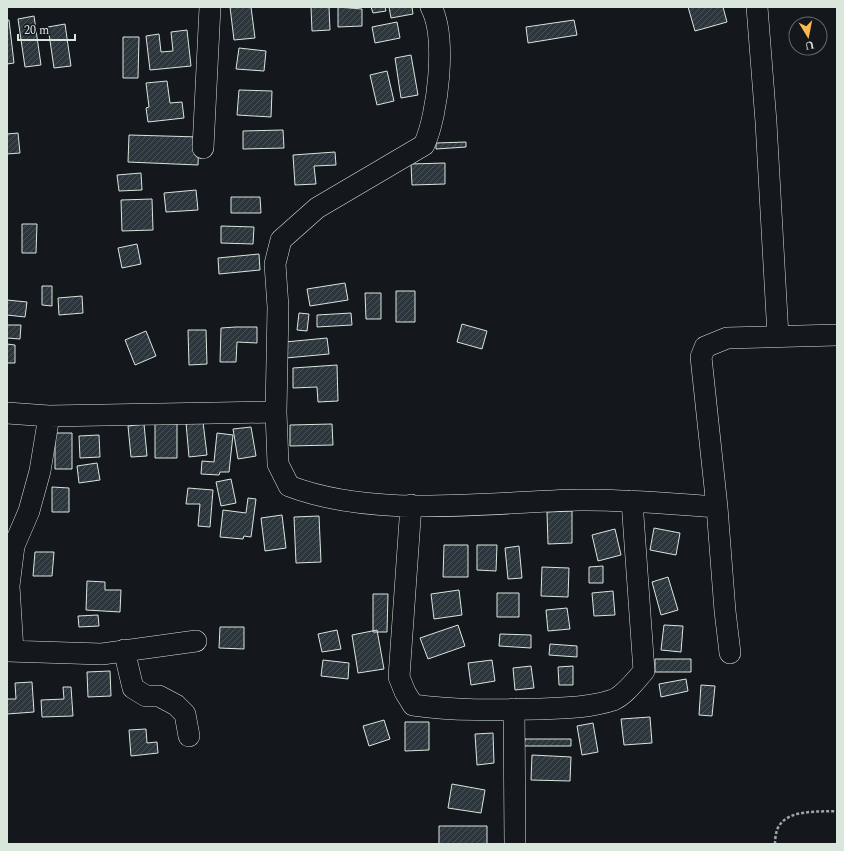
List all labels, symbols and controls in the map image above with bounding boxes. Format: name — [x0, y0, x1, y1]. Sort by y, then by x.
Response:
scale bar — [18, 16, 75, 42]
north arrow — [788, 16, 828, 56]
text: 20 m — [24, 21, 49, 40]
text: U — [804, 36, 816, 55]

